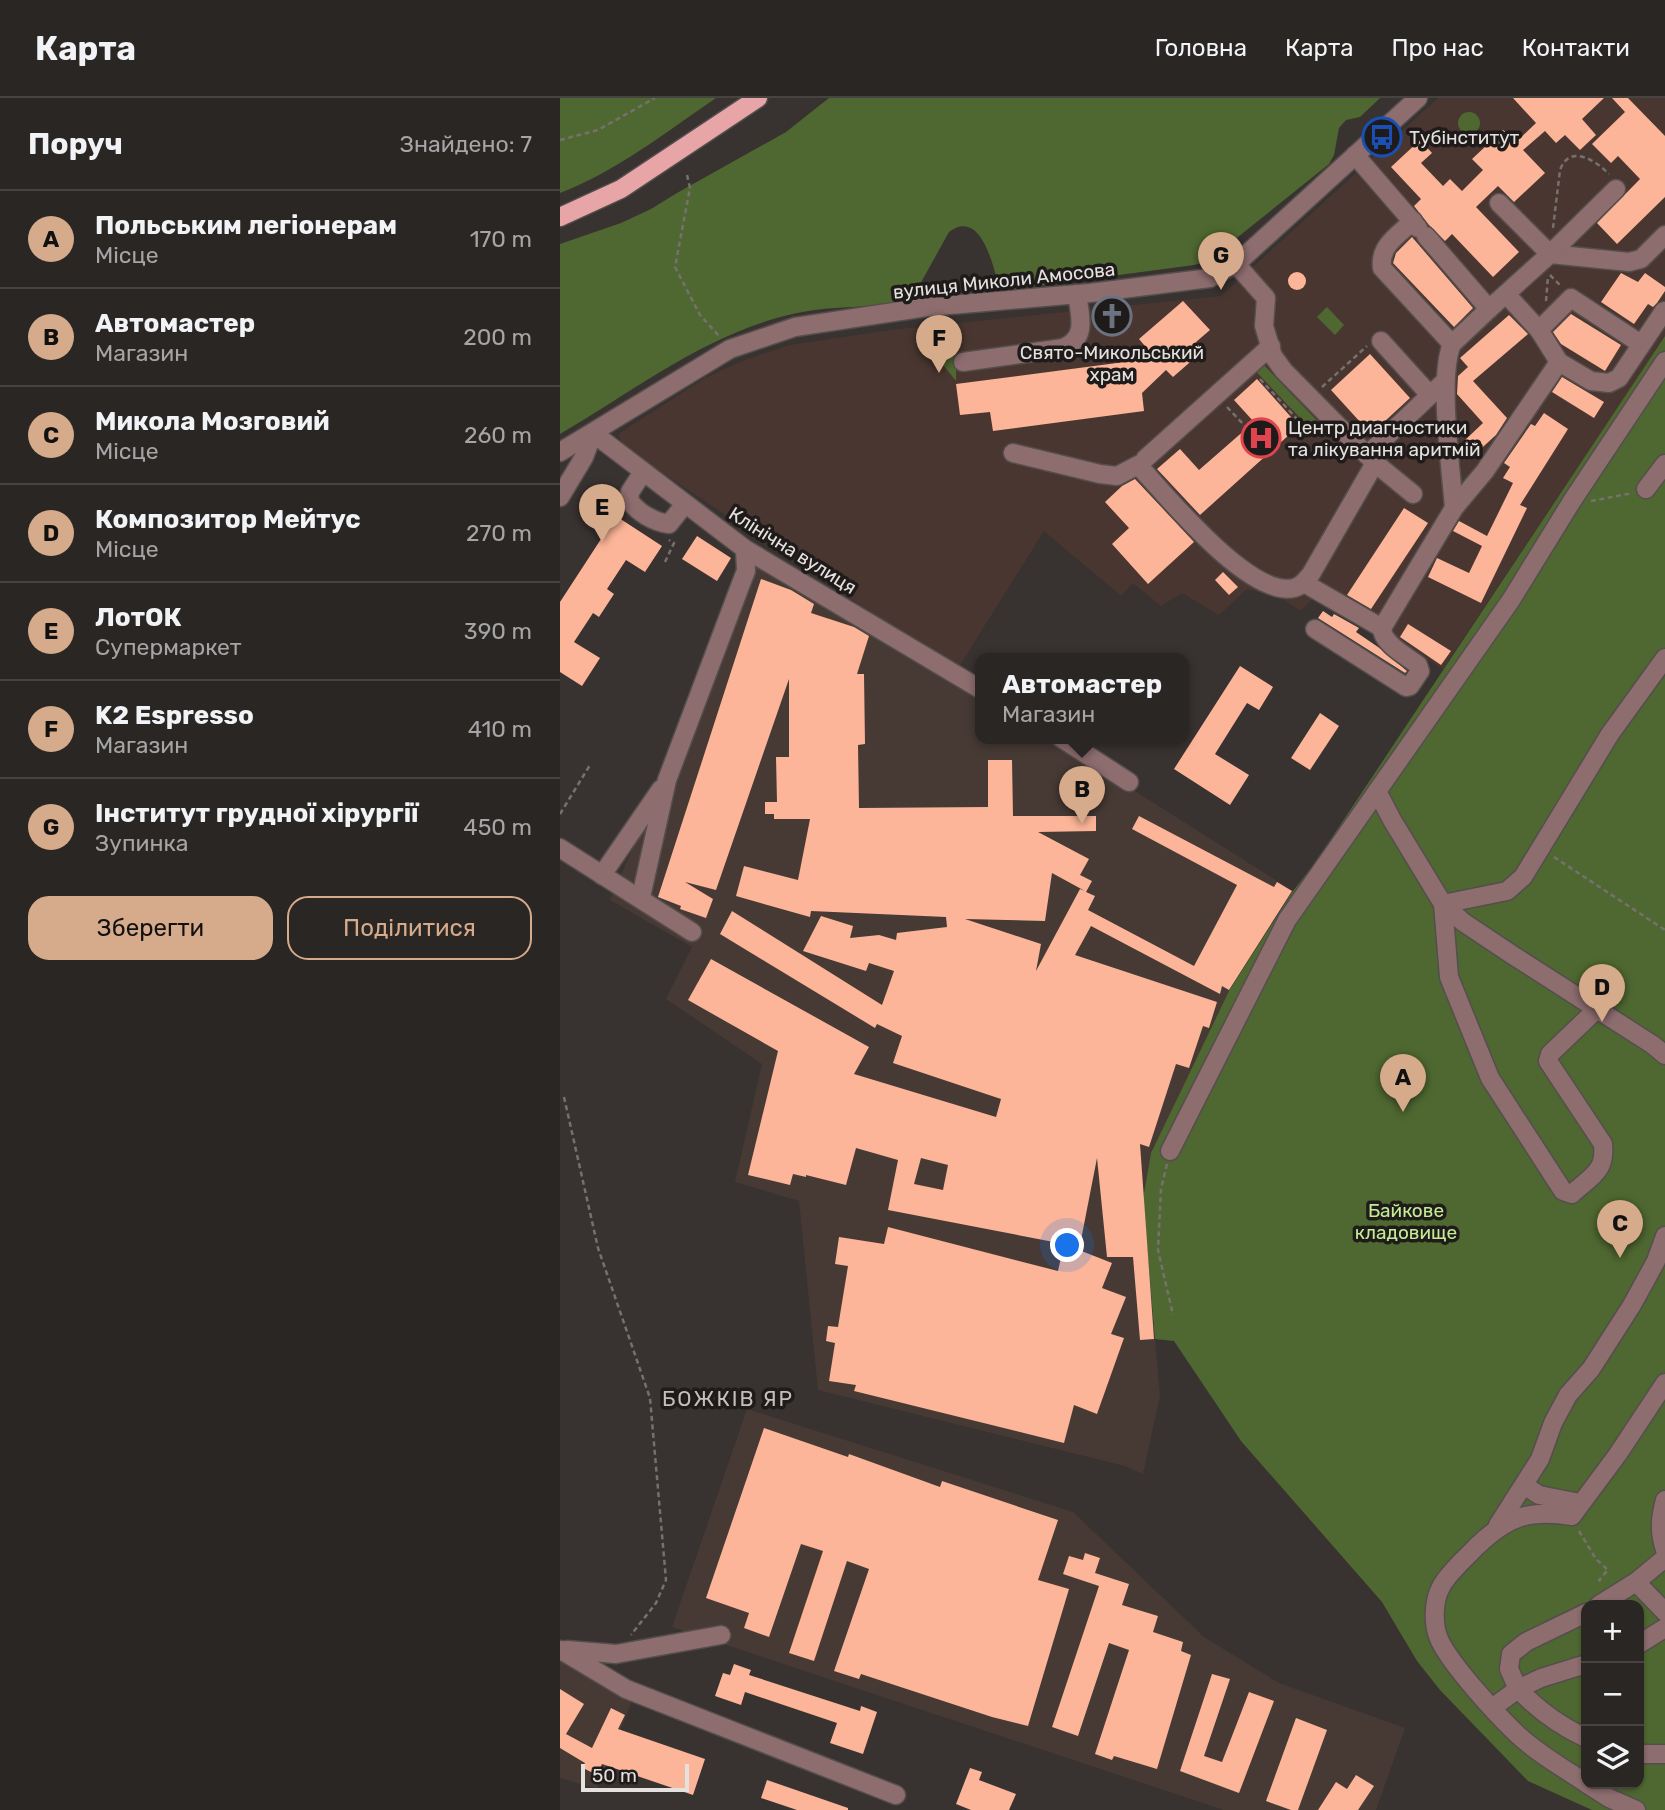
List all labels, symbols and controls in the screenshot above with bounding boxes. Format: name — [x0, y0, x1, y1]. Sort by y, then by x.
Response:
text: Карта — [35, 29, 136, 68]
text: Головна — [1155, 34, 1247, 62]
text: Карта — [1285, 34, 1353, 62]
text: Про нас — [1391, 34, 1484, 62]
text: Контакти — [1522, 34, 1630, 62]
bus stop icon: Тубінститут — [1361, 116, 1403, 158]
text: Поруч — [28, 126, 123, 162]
place label: Тубінститут — [1409, 126, 1520, 149]
text: Знайдено: 7 — [400, 130, 532, 158]
text: Польським легіонерам — [95, 210, 397, 241]
text: A — [43, 225, 59, 253]
text: 170 m — [470, 225, 532, 253]
pin: G — [1198, 232, 1244, 290]
text: Місце — [95, 241, 159, 269]
street label: вулиця Миколи Амосова — [892, 257, 1116, 304]
church icon: Свято-Микольський храм — [1091, 295, 1133, 337]
text: Автомастер — [95, 308, 255, 339]
pin: F — [916, 315, 962, 373]
text: B — [43, 323, 59, 351]
text: 200 m — [463, 323, 532, 351]
text: Магазин — [95, 339, 188, 367]
place label: Свято-Микольський храм — [1020, 341, 1204, 386]
text: Микола Мозговий — [95, 406, 330, 437]
place label: Центр диагностики та лікування аритмій — [1288, 416, 1481, 461]
hospital icon: Центр диагностики та лікування аритмій — [1240, 417, 1282, 459]
text: C — [43, 421, 59, 449]
text: 260 m — [464, 421, 532, 449]
text: Місце — [95, 437, 159, 465]
pin: E — [579, 484, 625, 542]
street label: Клінічна вулиця — [725, 502, 861, 599]
text: Композитор Мейтус — [95, 504, 361, 535]
text: D — [43, 519, 59, 547]
text: 270 m — [466, 519, 532, 547]
text: Місце — [95, 535, 159, 563]
text: ЛотОК — [95, 602, 182, 633]
text: E — [44, 617, 58, 645]
text: 390 m — [464, 617, 532, 645]
text: Супермаркет — [95, 633, 242, 661]
popup — [975, 653, 1189, 744]
text: Автомастер — [1002, 669, 1162, 700]
text: K2 Espresso — [95, 700, 254, 731]
text: Магазин — [1002, 700, 1095, 728]
text: F — [44, 715, 58, 743]
text: 410 m — [468, 715, 532, 743]
text: Магазин — [95, 731, 188, 759]
pin: B — [1059, 766, 1105, 824]
text: Інститут грудної хірургії — [95, 798, 419, 829]
text: G — [43, 813, 59, 841]
text: 450 m — [463, 813, 532, 841]
text: Зупинка — [95, 829, 189, 857]
button: Зберегти — [28, 896, 273, 960]
button: Поділитися — [287, 896, 532, 960]
pin: D — [1579, 964, 1625, 1022]
pin: A — [1380, 1054, 1426, 1112]
park label: Байкове кладовище — [1355, 1199, 1457, 1244]
pin: C — [1597, 1200, 1643, 1258]
your location — [1050, 1228, 1084, 1262]
district label: БОЖКІВ ЯР — [662, 1386, 794, 1411]
map controls — [1581, 1600, 1644, 1789]
button: + — [1581, 1600, 1644, 1663]
button: − — [1581, 1663, 1644, 1726]
button: layers — [1581, 1726, 1644, 1789]
scale bar — [581, 1761, 690, 1793]
text: 50 m — [592, 1764, 637, 1787]

